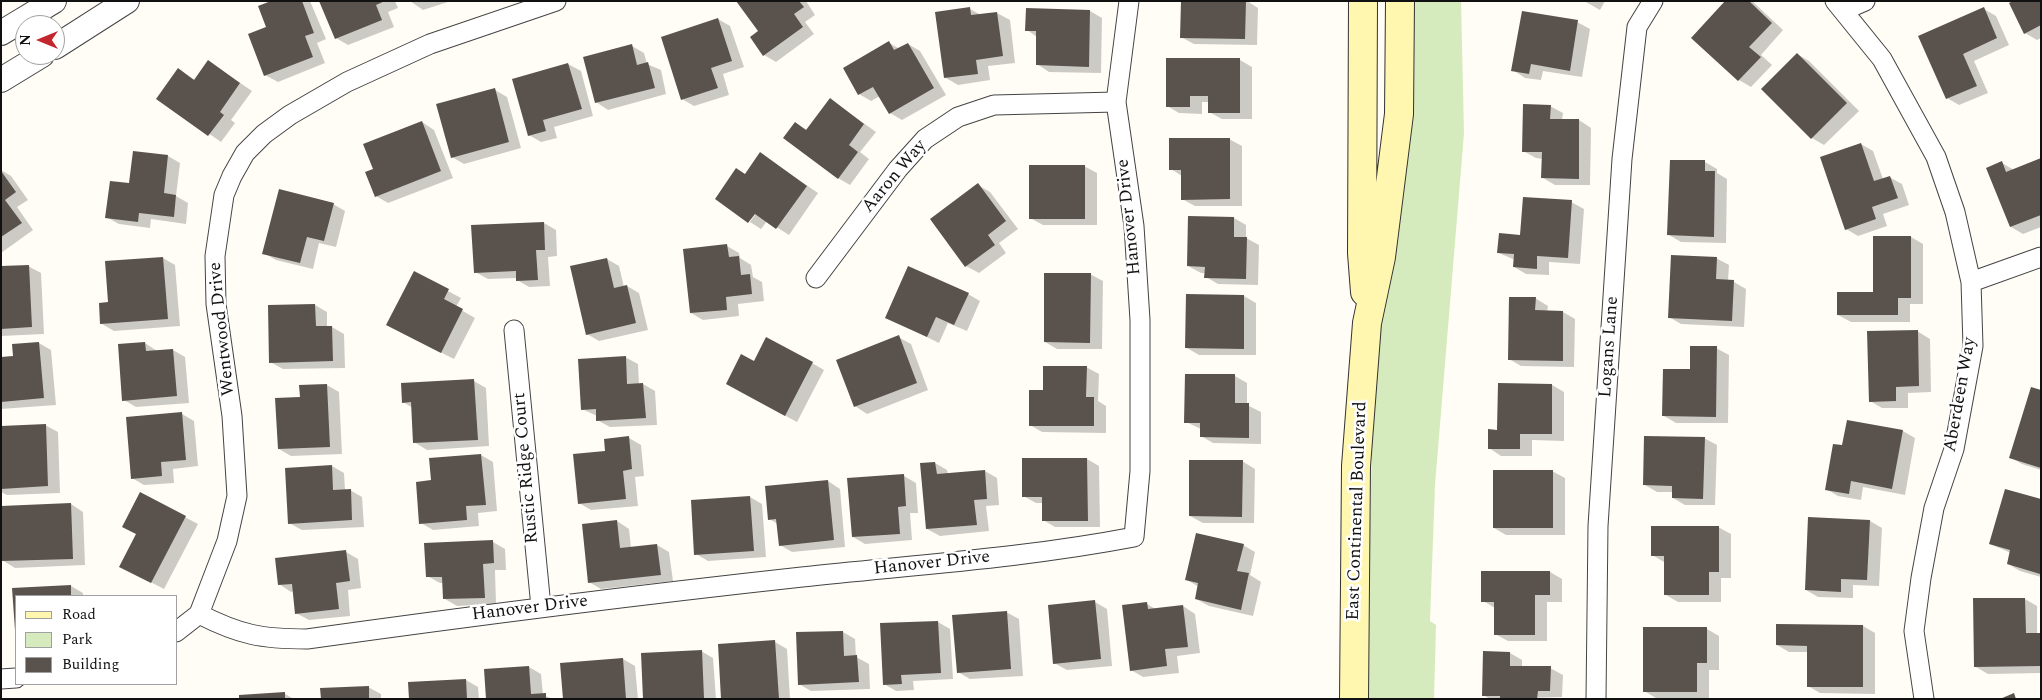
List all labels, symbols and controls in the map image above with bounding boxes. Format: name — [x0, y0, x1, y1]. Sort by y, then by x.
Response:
north arrow — [15, 15, 65, 65]
text: N — [15, 34, 36, 46]
street label: Aaron Way — [858, 136, 932, 218]
street label: Hanover Drive — [1113, 158, 1147, 276]
street label: Wentwood Drive — [205, 261, 241, 397]
street label: Logans Lane — [1596, 296, 1624, 398]
street label: Aberdeen Way — [1940, 336, 1982, 454]
street label: Rustic Ridge Court — [510, 392, 544, 544]
street label: East Continental Boulevard — [1343, 401, 1373, 621]
street label: Hanover Drive — [873, 547, 991, 581]
street label: Hanover Drive — [471, 591, 589, 627]
legend — [15, 595, 178, 685]
text: Road — [62, 603, 96, 626]
text: Park — [62, 628, 93, 651]
text: Building — [62, 653, 119, 676]

